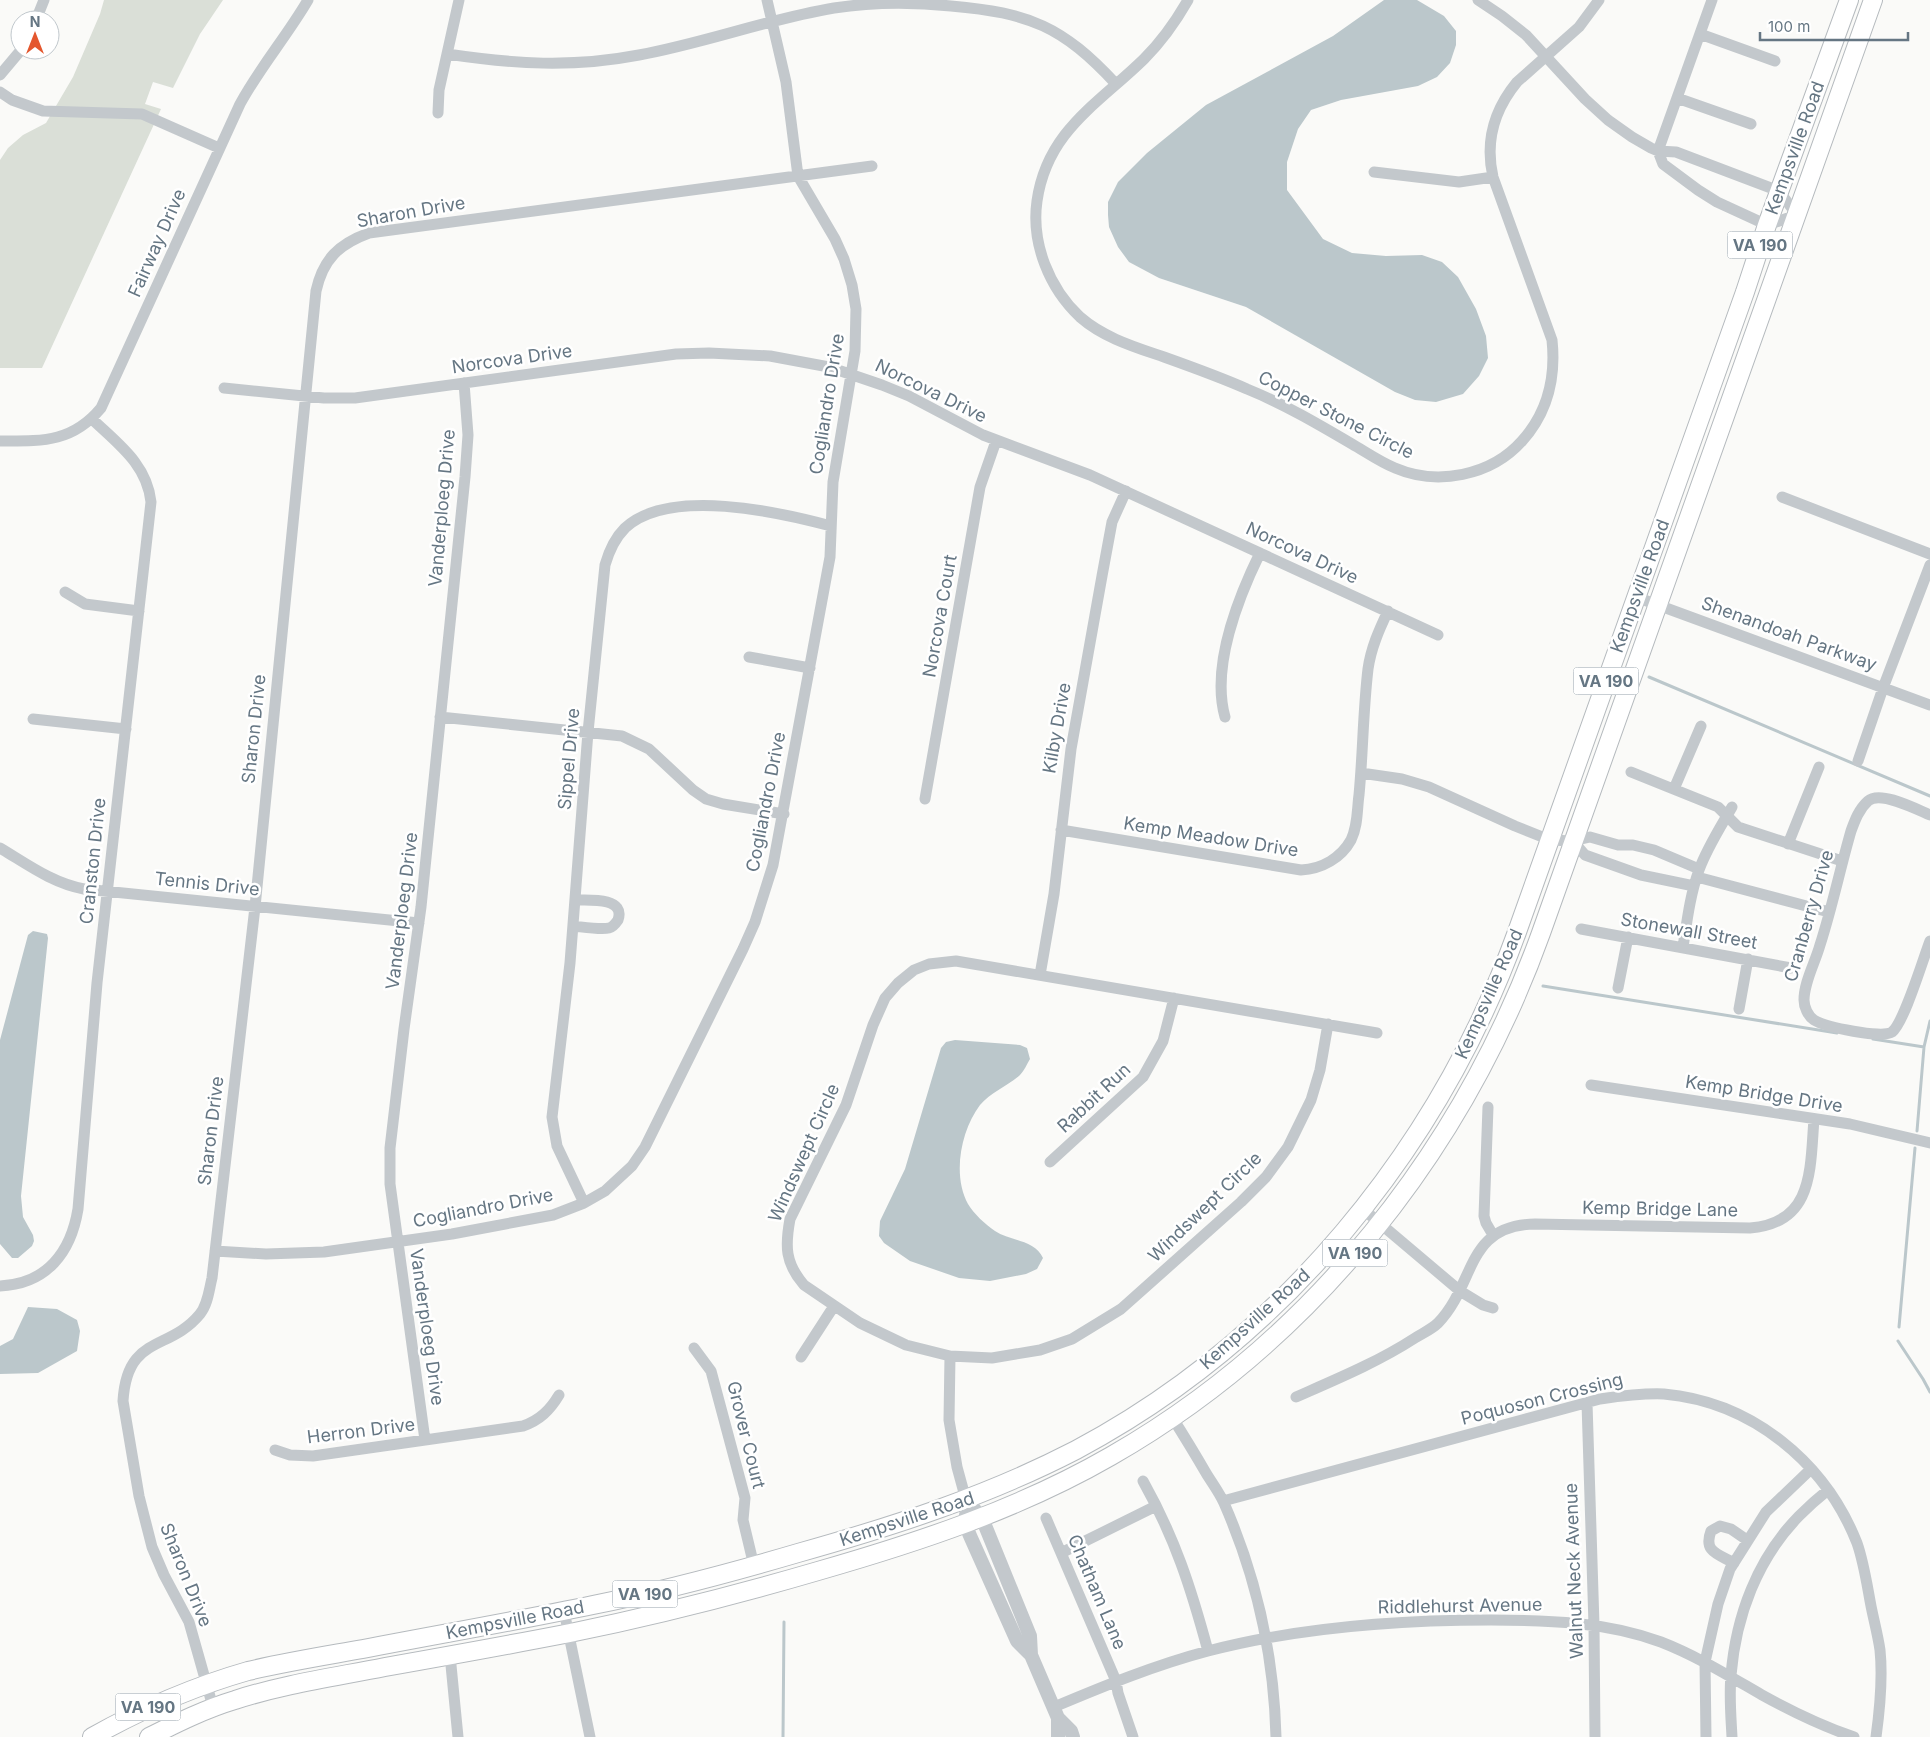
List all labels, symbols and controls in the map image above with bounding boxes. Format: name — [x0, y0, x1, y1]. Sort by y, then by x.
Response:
north arrow — [10, 10, 60, 60]
scale bar — [1760, 10, 1908, 42]
text: N — [30, 13, 40, 30]
text: 100 m — [1768, 17, 1810, 36]
street label: Kempsville Road — [1761, 78, 1828, 217]
street label: Fairway Drive — [123, 186, 190, 300]
street label: Sharon Drive — [355, 192, 467, 231]
road number: VA 190 — [1728, 232, 1792, 258]
street label: Cogliandro Drive — [805, 332, 848, 476]
street label: Norcova Drive — [450, 340, 574, 377]
street label: Norcova Drive — [872, 354, 990, 427]
street label: Copper Stone Circle — [1255, 366, 1417, 463]
street label: Vanderploeg Drive — [424, 428, 459, 588]
street label: Kempsville Road — [1606, 516, 1673, 655]
street label: Norcova Drive — [1243, 517, 1362, 588]
street label: Norcova Court — [918, 553, 961, 679]
street label: Shenandoah Parkway — [1699, 592, 1880, 675]
road number: VA 190 — [1574, 668, 1638, 694]
street label: Sharon Drive — [237, 673, 270, 785]
street label: Kilby Drive — [1038, 681, 1075, 775]
street label: Sippel Drive — [554, 707, 583, 811]
street label: Cogliandro Drive — [742, 730, 789, 874]
street label: Cranston Drive — [75, 797, 110, 925]
street label: Kemp Meadow Drive — [1122, 812, 1300, 861]
street label: Vanderploeg Drive — [381, 831, 422, 991]
street label: Cranberry Drive — [1780, 848, 1837, 984]
street label: Tennis Drive — [153, 868, 261, 899]
street label: Stonewall Street — [1619, 908, 1759, 953]
street label: Kempsville Road — [1450, 925, 1527, 1062]
street label: Rabbit Run — [1053, 1059, 1134, 1137]
street label: Kemp Bridge Drive — [1684, 1071, 1844, 1116]
street label: Sharon Drive — [193, 1075, 228, 1187]
street label: Windswept Circle — [764, 1080, 843, 1225]
street label: Windswept Circle — [1144, 1147, 1266, 1266]
street label: Cogliandro Drive — [411, 1184, 555, 1231]
street label: Kemp Bridge Lane — [1582, 1197, 1738, 1220]
road number: VA 190 — [1322, 1240, 1388, 1266]
street label: Vanderploeg Drive — [406, 1247, 449, 1407]
street label: Kempsville Road — [1195, 1264, 1314, 1373]
street label: Poquoson Crossing — [1459, 1368, 1625, 1429]
street label: Grover Court — [723, 1379, 770, 1491]
street label: Herron Drive — [306, 1413, 416, 1448]
street label: Walnut Neck Avenue — [1560, 1483, 1587, 1659]
street label: Kempsville Road — [837, 1487, 977, 1550]
street label: Sharon Drive — [156, 1520, 217, 1630]
street label: Chatham Lane — [1064, 1531, 1131, 1652]
road number: VA 190 — [612, 1580, 678, 1608]
street label: Riddlehurst Avenue — [1378, 1594, 1542, 1617]
street label: Kempsville Road — [444, 1596, 586, 1643]
road number: VA 190 — [116, 1694, 180, 1720]

